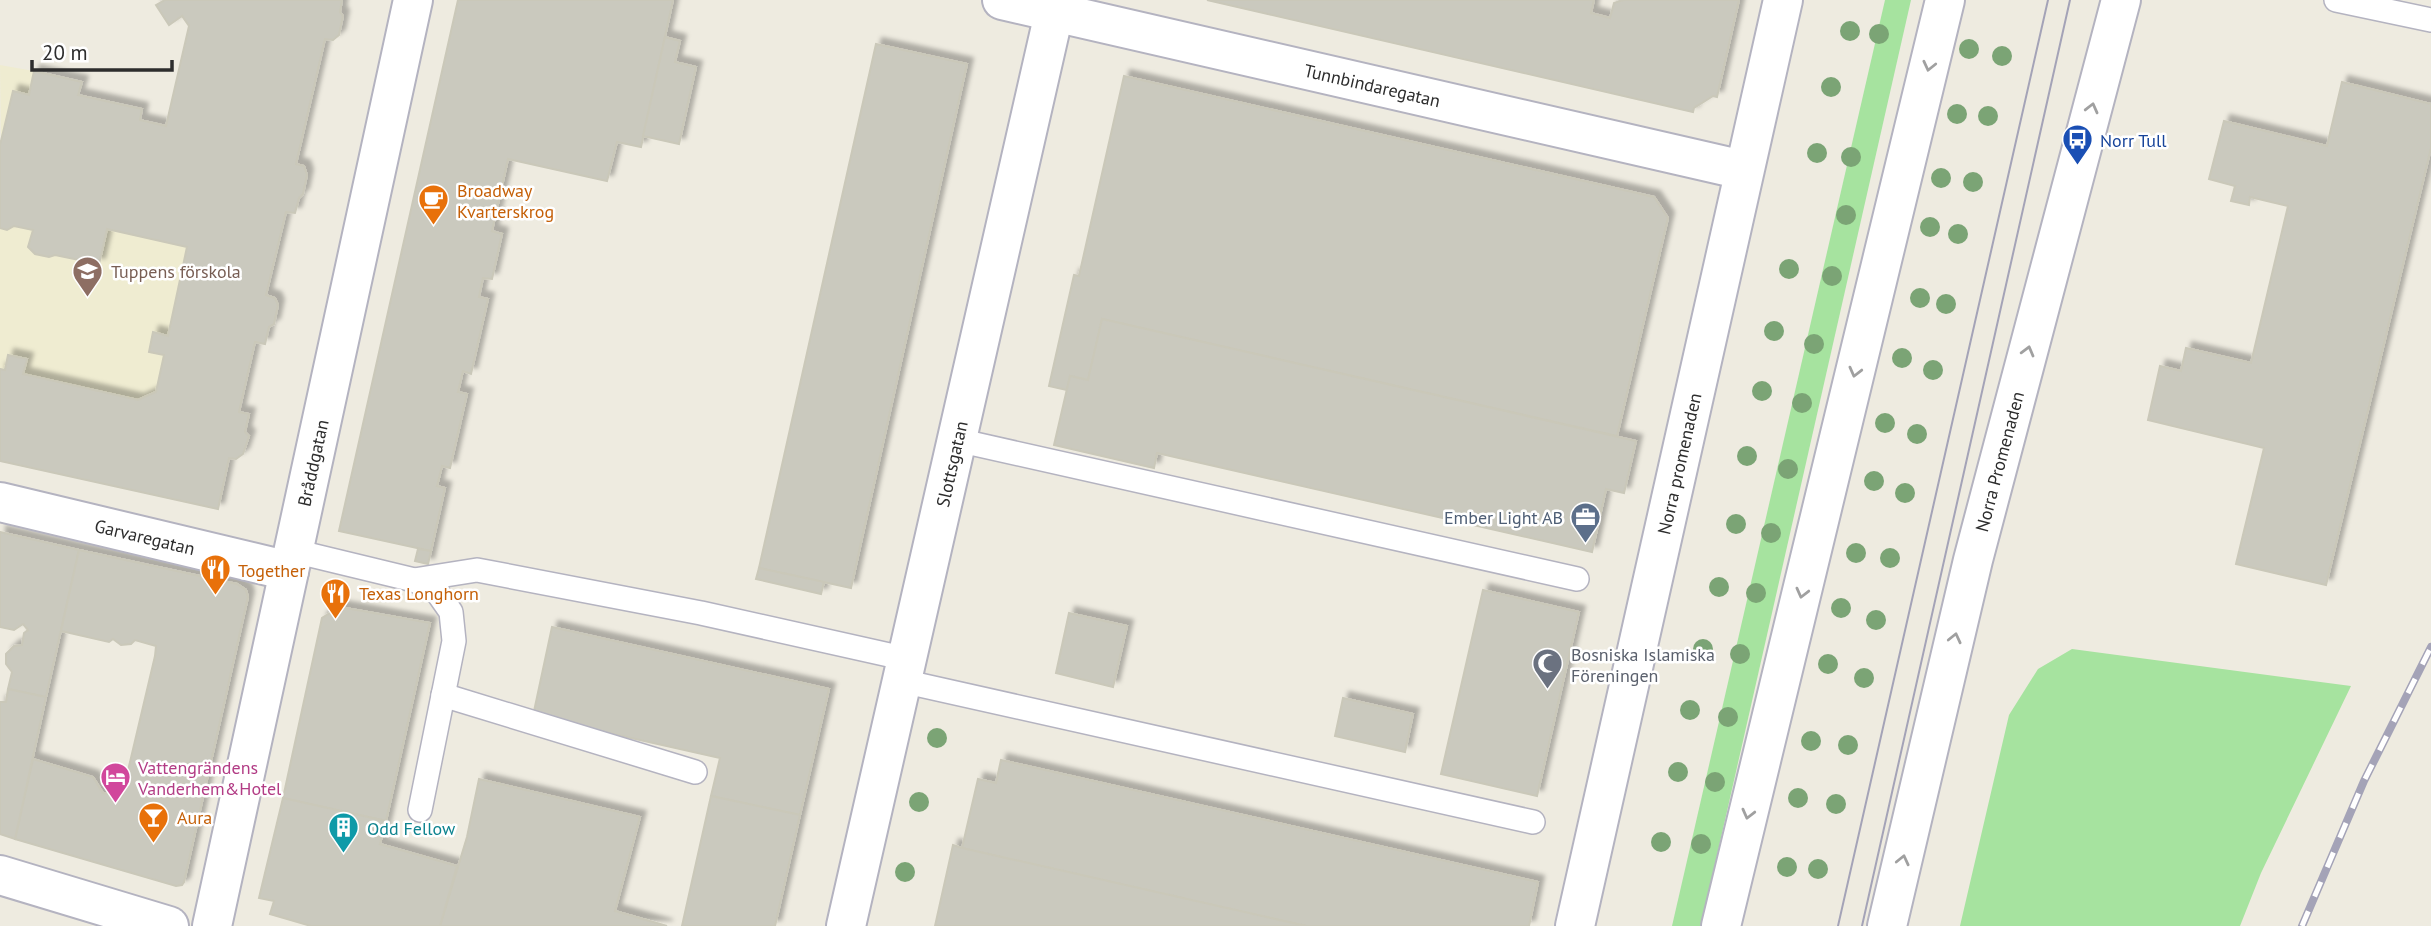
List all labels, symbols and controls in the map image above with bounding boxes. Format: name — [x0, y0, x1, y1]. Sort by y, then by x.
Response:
scale bar — [32, 28, 172, 72]
text: 20 m — [42, 39, 88, 66]
street label: Tunnbindaregatan — [1302, 58, 1443, 112]
one-way arrow — [1923, 60, 1937, 72]
one-way arrow — [2084, 102, 2098, 114]
bus stop icon: Norr Tull — [2060, 123, 2094, 167]
place label: Norr Tull — [2100, 129, 2167, 152]
place label: Broadway Kvarterskrog — [457, 179, 554, 223]
cafe icon: Broadway Kvarterskrog — [417, 183, 451, 227]
school or university icon: Tuppens förskola — [71, 254, 105, 298]
place label: Tuppens förskola — [111, 260, 241, 283]
one-way arrow — [2020, 346, 2034, 358]
one-way arrow — [1849, 366, 1864, 378]
street label: Norra Promenaden — [1970, 389, 2029, 534]
street label: Norra promenaden — [1652, 390, 1706, 537]
street label: Bråddgatan — [292, 417, 333, 508]
street label: Slottsgatan — [930, 418, 972, 509]
office icon: Ember Light AB — [1569, 500, 1603, 544]
place label: Ember Light AB — [1444, 506, 1563, 529]
street label: Garvaregatan — [92, 514, 197, 560]
restaurant icon: Together — [198, 553, 232, 597]
place label: Together — [238, 559, 305, 582]
restaurant icon: Texas Longhorn — [319, 576, 353, 620]
place label: Texas Longhorn — [359, 582, 479, 605]
one-way arrow — [1796, 587, 1810, 599]
one-way arrow — [1947, 632, 1961, 644]
place label: Bosniska Islamiska Föreningen — [1571, 643, 1715, 687]
mosque icon: Bosniska Islamiska Föreningen — [1531, 647, 1565, 691]
place label: Vattengrändens Vanderhem&Hotel — [137, 756, 282, 800]
hotel icon: Vattengrändens Vanderhem&Hotel — [98, 760, 132, 804]
bar icon: Aura — [137, 800, 171, 844]
place label: Aura — [177, 806, 212, 829]
one-way arrow — [1742, 808, 1757, 820]
building icon: Odd Fellow — [327, 811, 361, 855]
place label: Odd Fellow — [367, 817, 456, 840]
one-way arrow — [1895, 854, 1909, 866]

